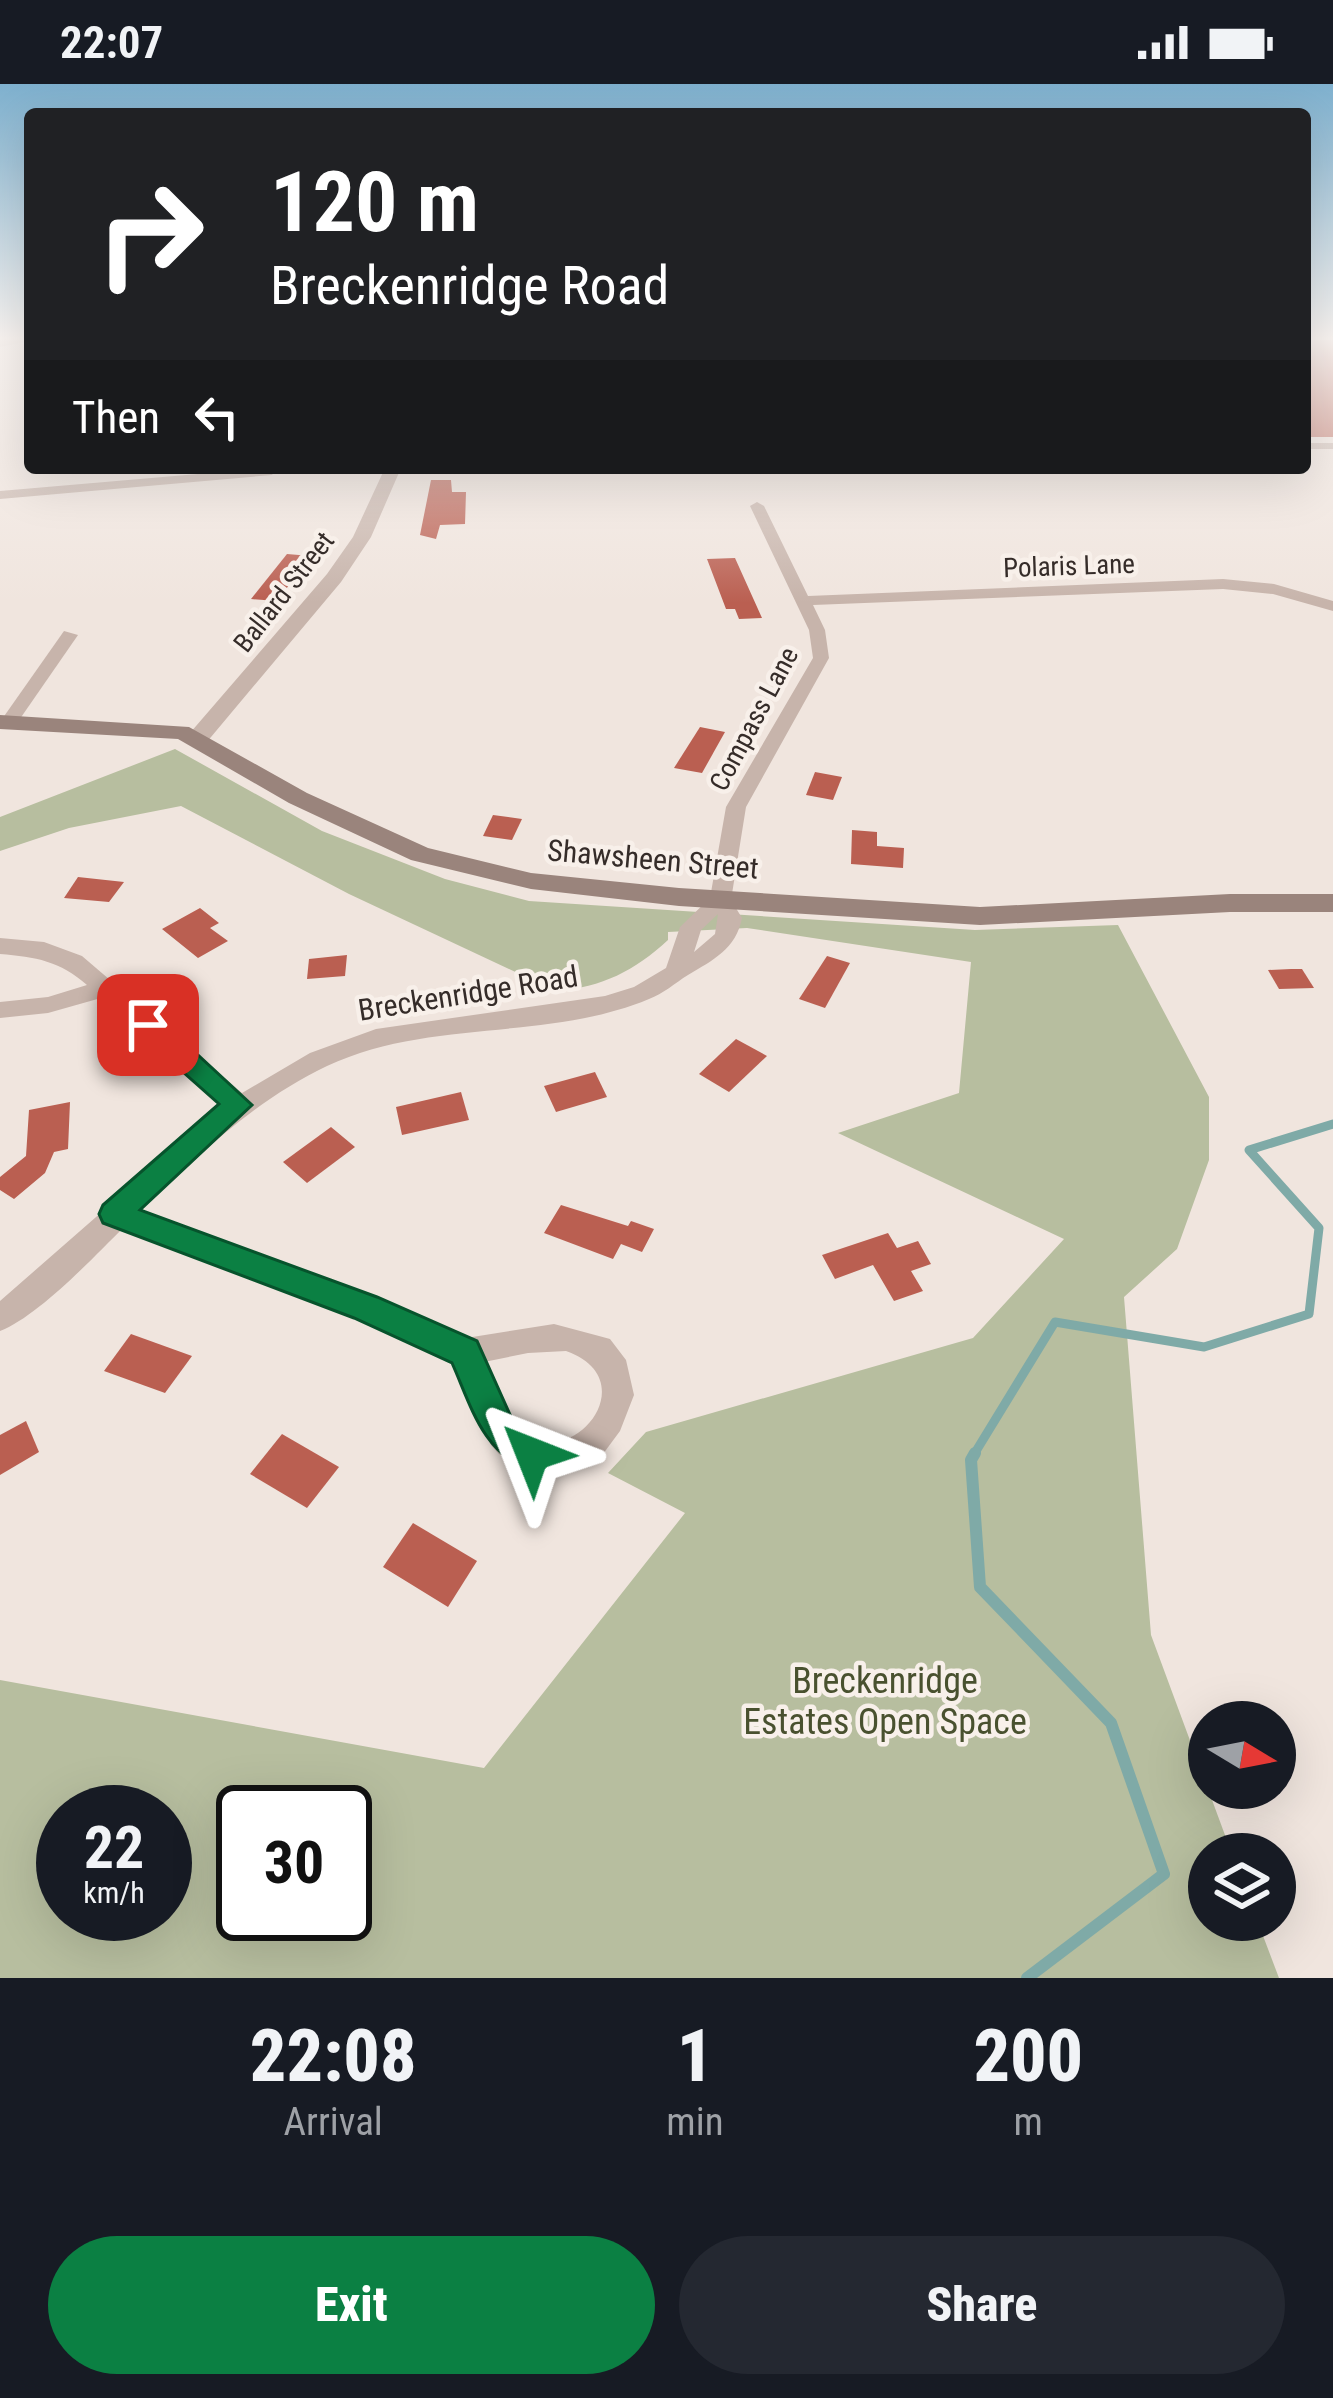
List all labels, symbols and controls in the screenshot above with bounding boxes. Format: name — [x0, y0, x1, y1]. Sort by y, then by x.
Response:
text: 22:07 — [60, 16, 163, 69]
text: 120 m — [270, 153, 479, 252]
icon: right — [72, 156, 228, 312]
text: Breckenridge Road — [270, 254, 669, 317]
icon: left — [184, 384, 250, 450]
text: Then — [72, 391, 160, 444]
street label: Ballard Street — [227, 525, 341, 659]
street label: Polaris Lane — [1003, 548, 1135, 584]
street label: Compass Lane — [703, 642, 805, 796]
street label: Shawsheen Street — [546, 832, 760, 886]
street label: Breckenridge Road — [356, 958, 580, 1028]
pin — [97, 974, 199, 1076]
icon: arrive — [115, 992, 181, 1058]
position arrow — [469, 1391, 595, 1517]
park label: Breckenridge Estates Open Space — [743, 1660, 1027, 1743]
north arrow — [1188, 1701, 1296, 1809]
map controls — [1188, 1701, 1296, 1941]
speed limit sign: 30 — [216, 1785, 372, 1941]
text: 22 — [84, 1812, 144, 1883]
button: layers — [1188, 1833, 1296, 1941]
text: km/h — [83, 1875, 145, 1910]
text: 22:08 — [250, 2014, 417, 2099]
text: 1 — [677, 2014, 713, 2099]
text: 200 — [973, 2014, 1083, 2099]
text: Arrival — [284, 2099, 383, 2145]
text: min — [666, 2099, 724, 2145]
text: m — [1014, 2099, 1043, 2145]
button: Exit — [48, 2236, 655, 2374]
button: Share — [679, 2236, 1285, 2374]

